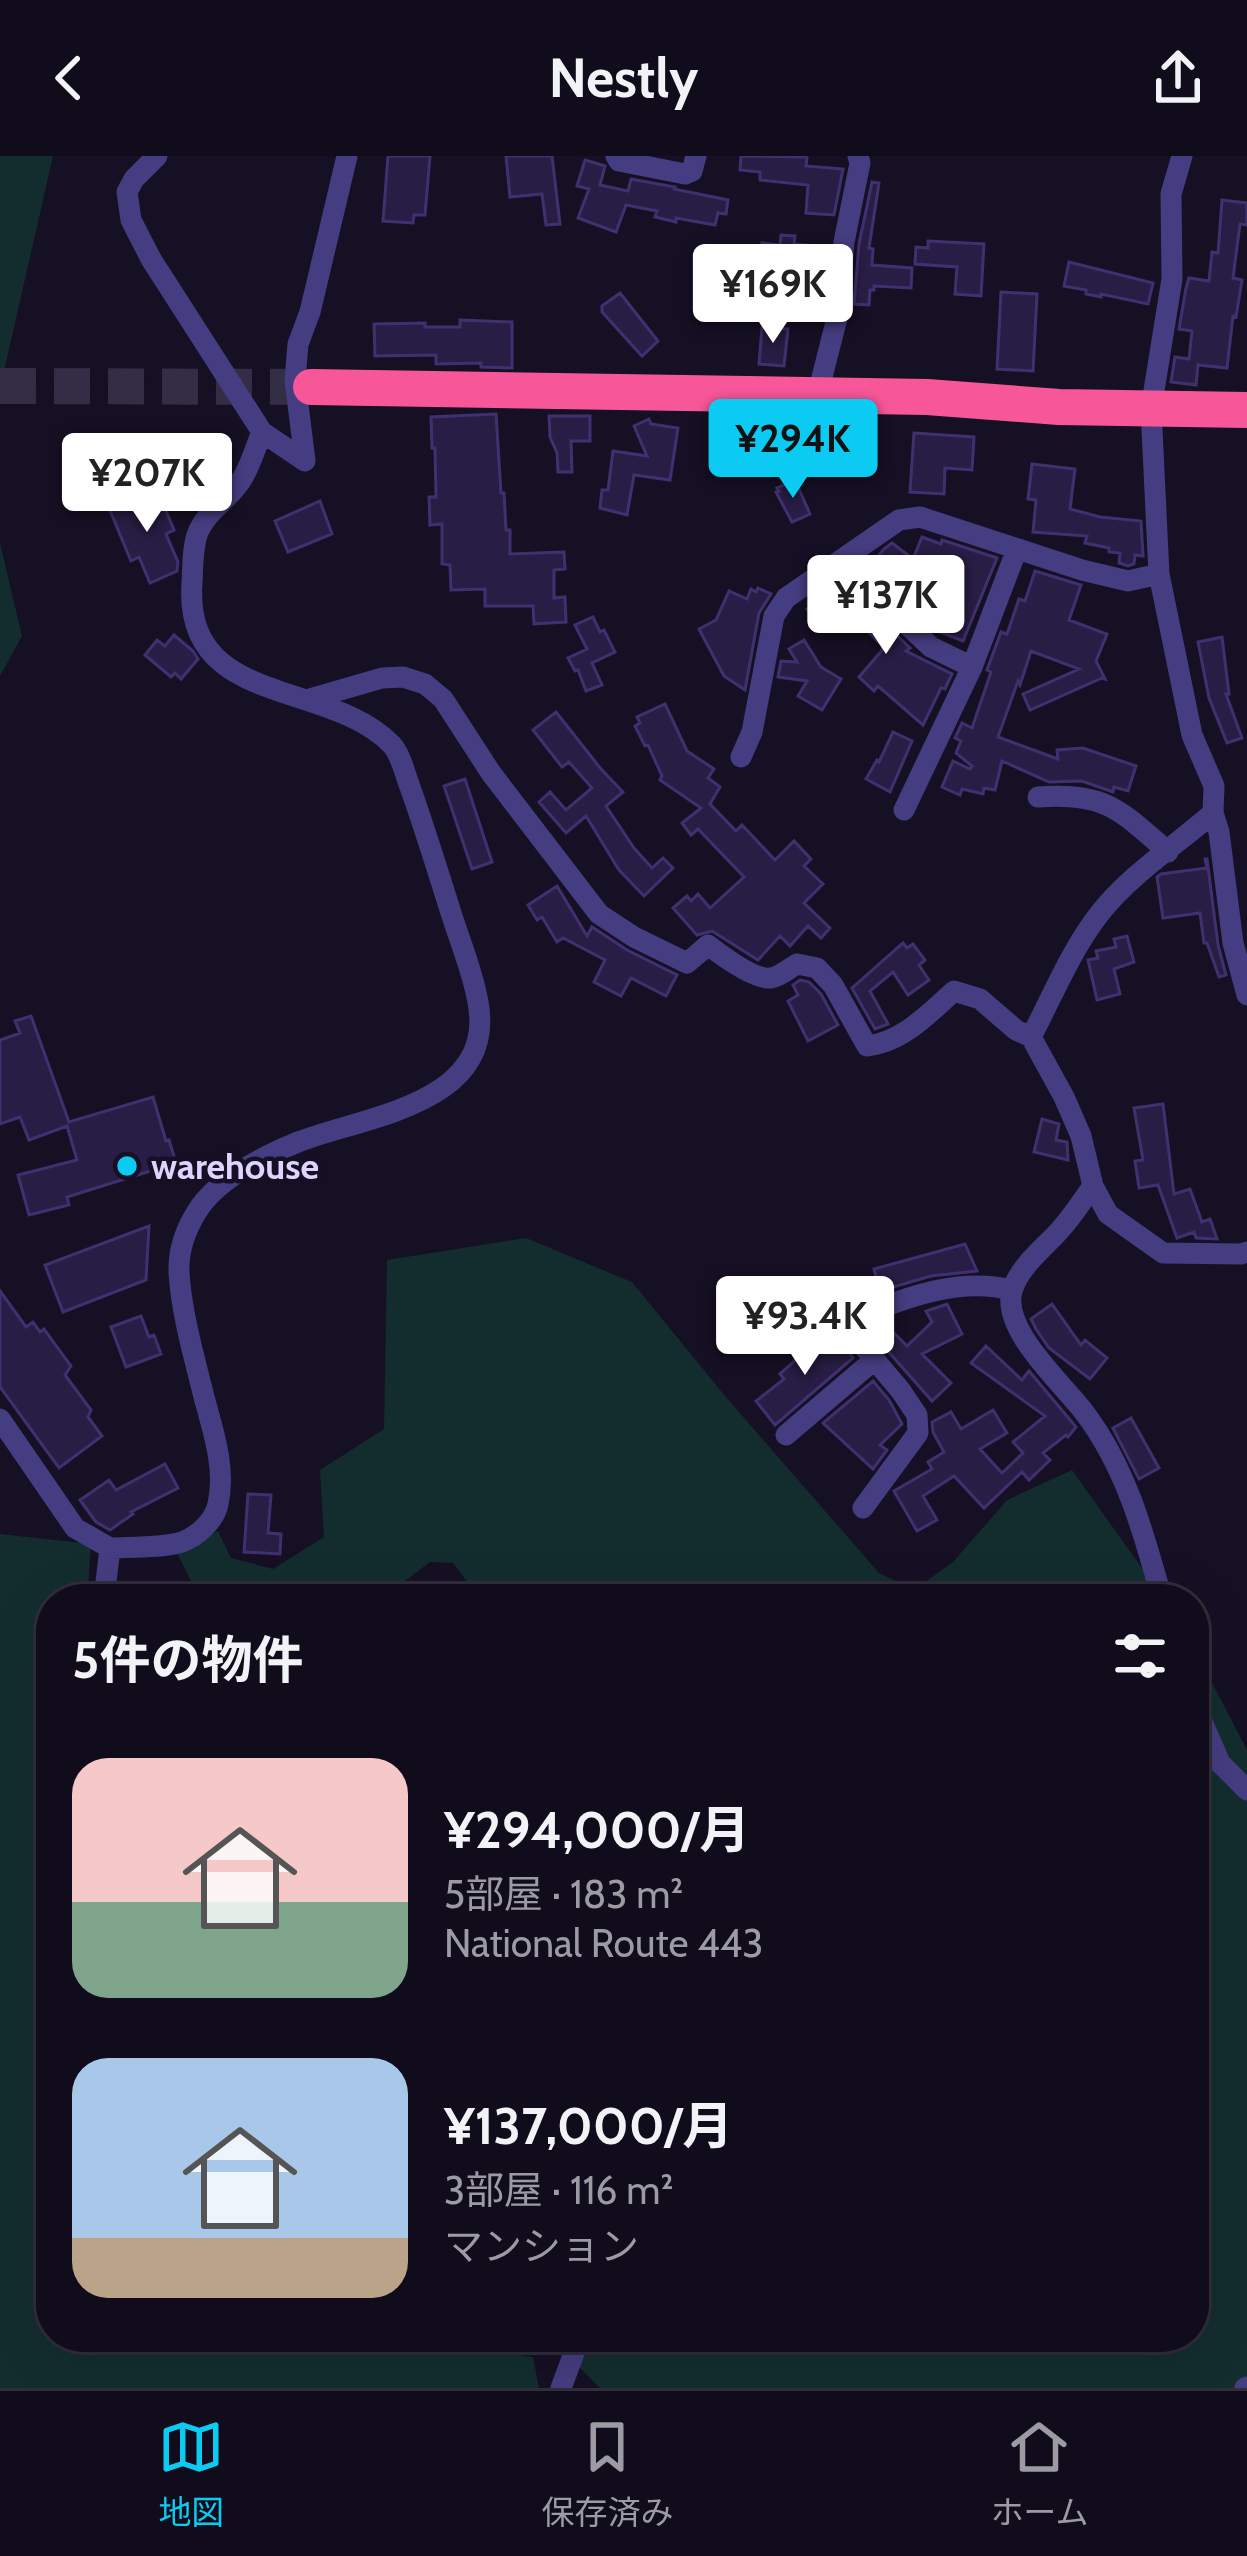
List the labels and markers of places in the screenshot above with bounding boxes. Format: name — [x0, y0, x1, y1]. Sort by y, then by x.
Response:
pin: ¥169K — [689, 244, 857, 346]
pin: ¥294K — [709, 399, 877, 501]
pin: ¥207K — [63, 433, 231, 535]
pin: ¥137K — [802, 555, 970, 657]
place label: warehouse — [151, 1144, 319, 1188]
marker: warehouse — [114, 1153, 140, 1179]
pin: ¥93.4K — [707, 1276, 903, 1378]

